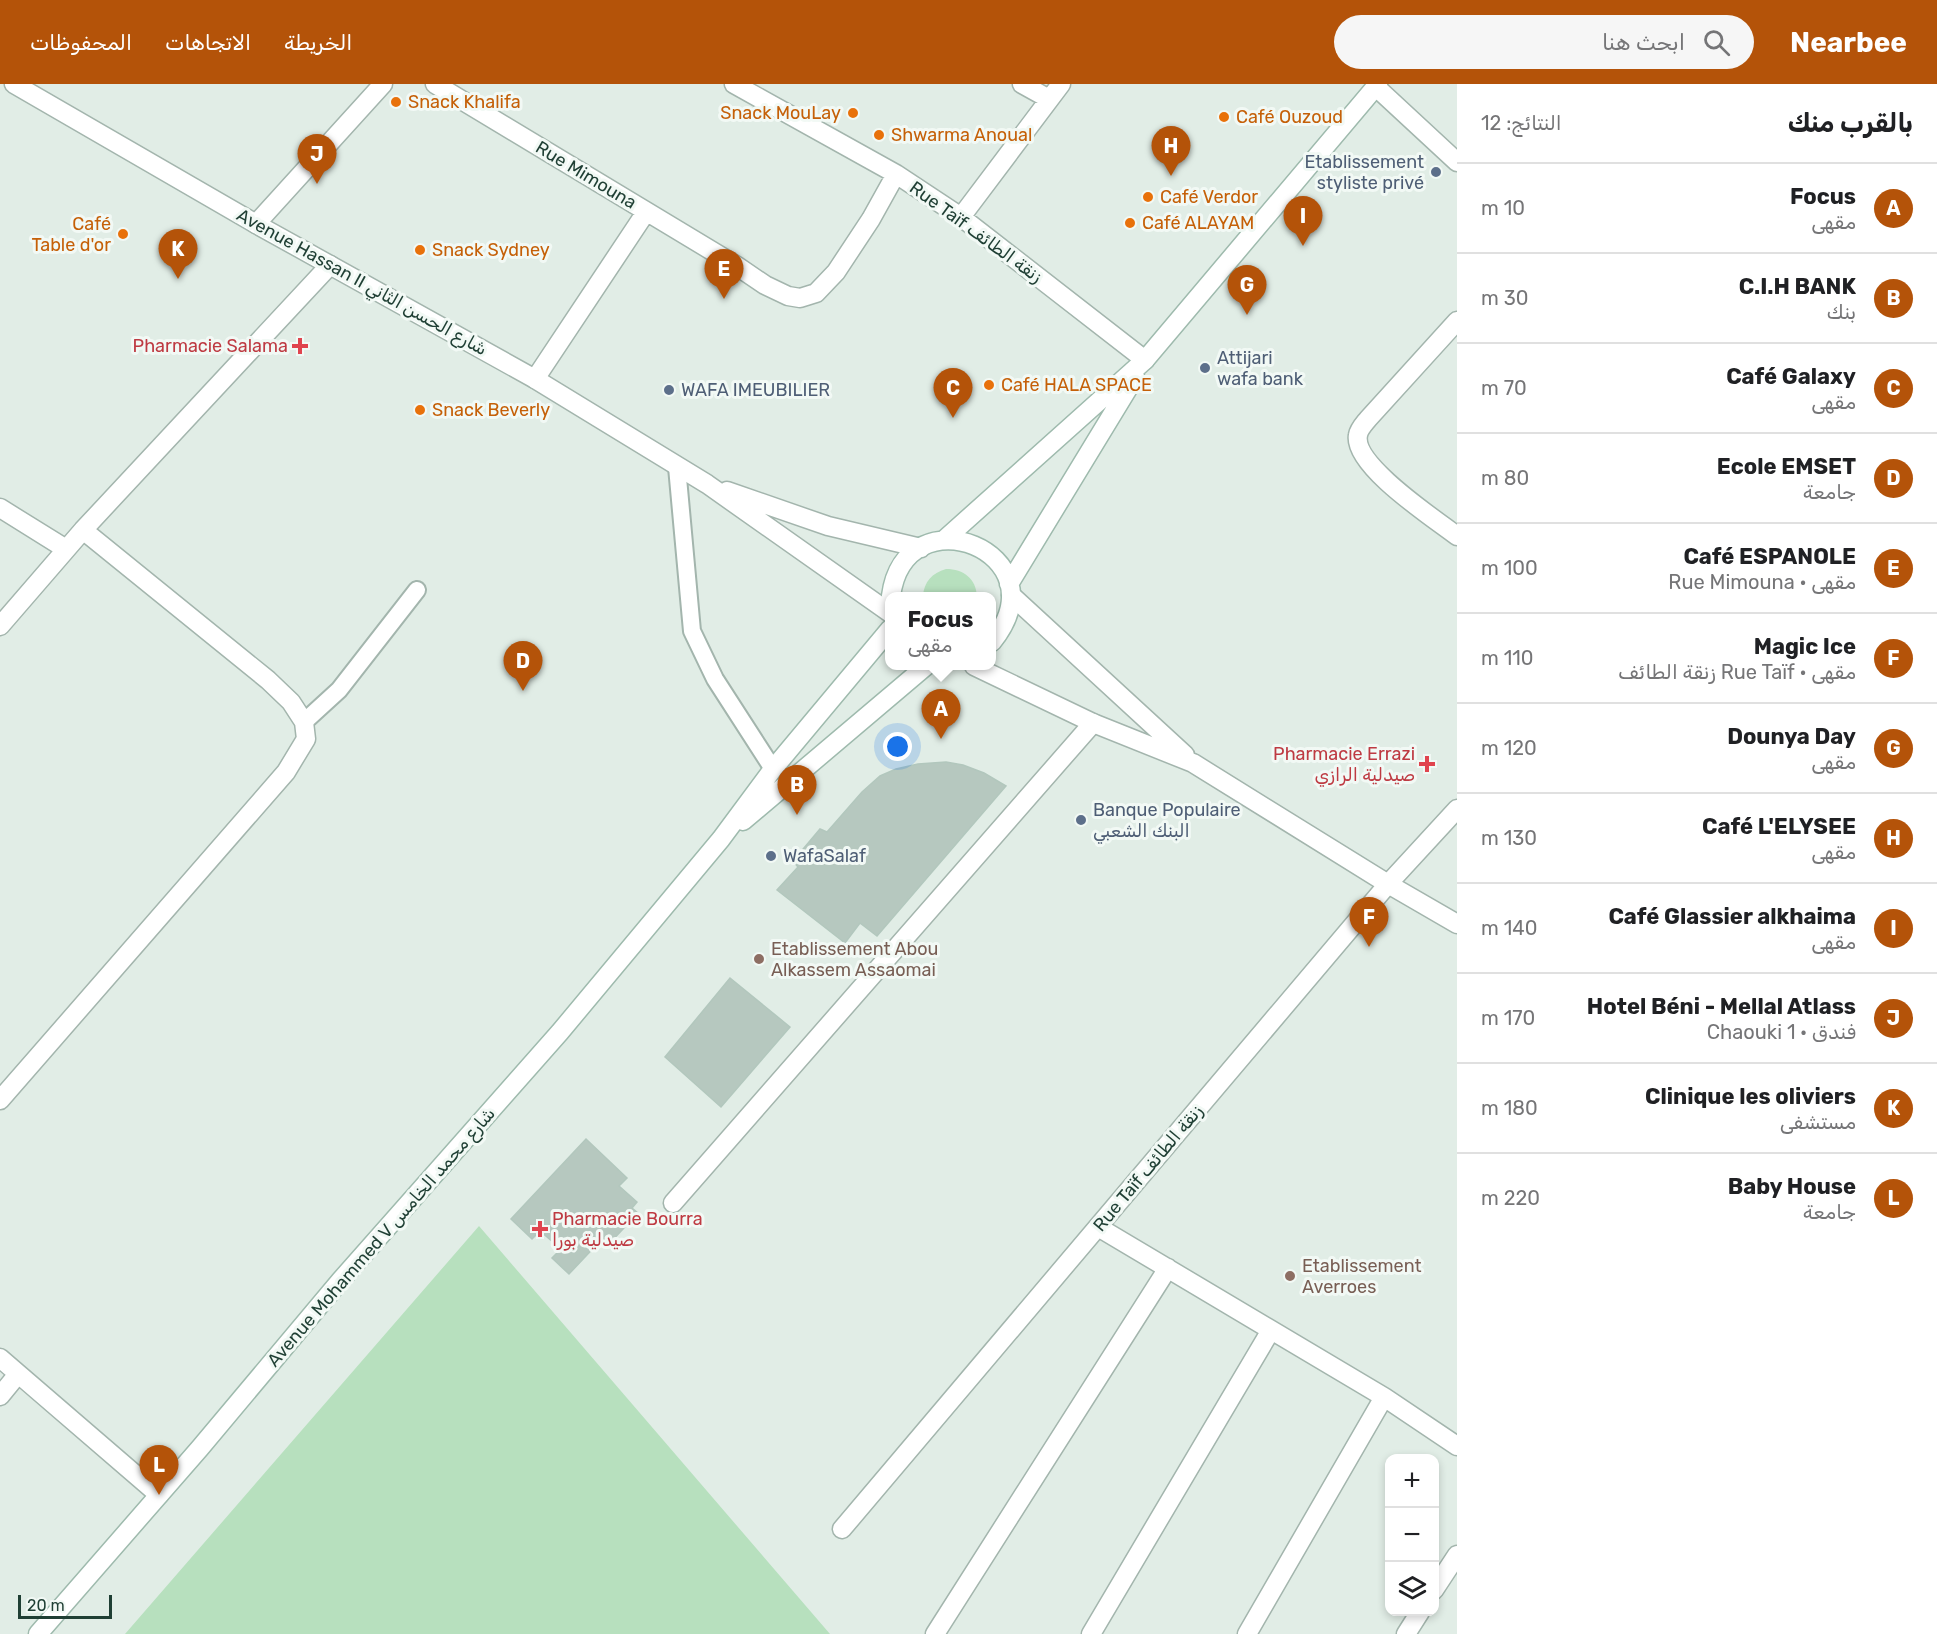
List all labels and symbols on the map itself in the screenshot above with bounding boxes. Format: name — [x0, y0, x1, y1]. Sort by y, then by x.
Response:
place label: Snack Khalifa — [408, 91, 521, 113]
marker: Snack Khalifa — [389, 95, 403, 109]
place label: Snack MouLay — [720, 102, 841, 124]
marker: Snack MouLay — [846, 106, 860, 120]
place label: Café Ouzoud — [1236, 106, 1343, 128]
marker: Café Ouzoud — [1217, 110, 1231, 124]
place label: Shwarma Anoual — [891, 124, 1032, 146]
pin: H — [1152, 126, 1190, 176]
marker: Shwarma Anoual — [872, 128, 886, 142]
pin: J — [298, 135, 336, 184]
street label: Rue Mimouna — [532, 136, 640, 214]
place label: Etablissement styliste privé — [1305, 151, 1424, 194]
marker: Etablissement styliste privé — [1429, 165, 1443, 179]
street label: Rue Taïf زنقة الطائف — [905, 176, 1047, 288]
place label: Café Verdor — [1160, 186, 1258, 208]
marker: Café Verdor — [1141, 190, 1155, 204]
pin: I — [1284, 196, 1322, 246]
street label: Avenue Hassan II شارع الحسن الثاني — [232, 204, 491, 362]
place label: Café ALAYAM — [1142, 212, 1254, 234]
place label: Café Table d'or — [31, 213, 111, 256]
marker: Café ALAYAM — [1123, 216, 1137, 230]
marker: Café Table d'or — [116, 227, 130, 241]
pin: K — [158, 230, 198, 279]
place label: Snack Sydney — [432, 239, 550, 261]
marker: Snack Sydney — [413, 243, 427, 257]
pin: E — [704, 250, 744, 299]
pin: G — [1228, 266, 1266, 315]
place label: Pharmacie Salama — [133, 335, 288, 357]
marker: Pharmacie Salama — [293, 339, 307, 353]
place label: Attijari wafa bank — [1217, 347, 1304, 390]
marker: Attijari wafa bank — [1198, 361, 1212, 375]
pin: C — [934, 368, 972, 418]
place label: Café HALA SPACE — [1001, 374, 1152, 396]
marker: Café HALA SPACE — [982, 378, 996, 392]
place label: WAFA IMEUBILIER — [681, 379, 830, 401]
marker: WAFA IMEUBILIER — [662, 383, 676, 397]
place label: Snack Beverly — [432, 399, 550, 421]
marker: Snack Beverly — [413, 403, 427, 417]
pin: D — [504, 642, 542, 691]
pin: A — [922, 690, 960, 739]
your location — [883, 732, 912, 761]
place label: Pharmacie Errazi صيدلية الرازي — [1273, 743, 1415, 787]
marker: Pharmacie Errazi صيدلية الرازي — [1420, 757, 1434, 771]
pin: B — [778, 766, 816, 815]
place label: Banque Populaire البنك الشعبي — [1093, 799, 1241, 844]
marker: Banque Populaire البنك الشعبي — [1074, 813, 1088, 827]
place label: WafaSalaf — [783, 845, 866, 867]
marker: WafaSalaf — [764, 849, 778, 863]
pin: F — [1350, 898, 1388, 947]
place label: Etablissement Abou Alkassem Assaomai — [771, 938, 938, 981]
marker: Etablissement Abou Alkassem Assaomai — [752, 952, 766, 966]
street label: Rue Taïf زنقة الطائف — [1089, 1100, 1208, 1236]
street label: Avenue Mohammed V شارع محمد الخامس — [262, 1103, 500, 1372]
place label: Pharmacie Bourra صيدلية بورا — [552, 1208, 703, 1251]
marker: Pharmacie Bourra صيدلية بورا — [533, 1222, 547, 1236]
place label: Etablissement Averroes — [1302, 1255, 1421, 1298]
marker: Etablissement Averroes — [1283, 1269, 1297, 1283]
pin: L — [140, 1446, 178, 1495]
scale bar — [18, 1592, 112, 1620]

